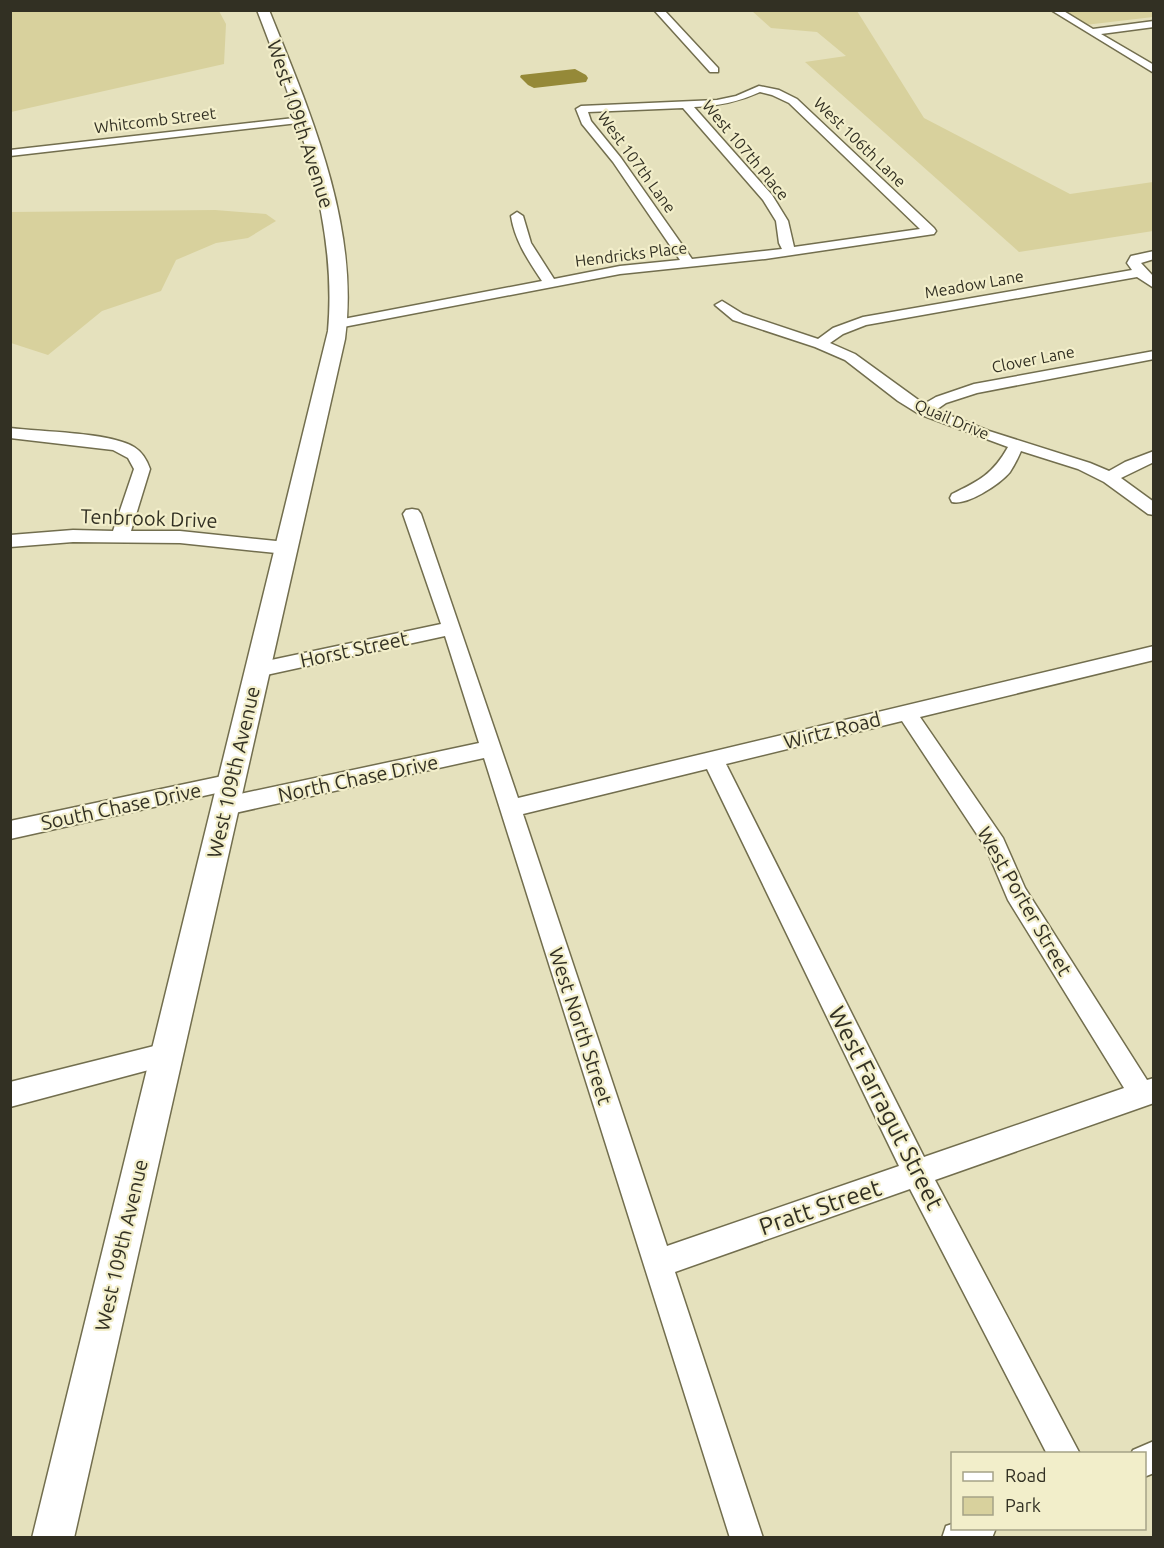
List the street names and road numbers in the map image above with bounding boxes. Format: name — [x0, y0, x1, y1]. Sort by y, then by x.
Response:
street label: West 109th Avenue — [263, 37, 339, 211]
street label: West 106th Lane — [810, 94, 910, 190]
street label: West 107th Place — [699, 96, 793, 204]
street label: Whitcomb Street — [93, 104, 218, 136]
street label: West 107th Lane — [594, 108, 680, 216]
street label: Hendricks Place — [574, 238, 688, 270]
street label: Meadow Lane — [923, 266, 1025, 302]
street label: Clover Lane — [990, 342, 1076, 376]
street label: Quail Drive — [912, 395, 992, 443]
street label: Tenbrook Drive — [80, 504, 218, 532]
street label: Horst Street — [298, 626, 410, 672]
street label: West 109th Avenue — [202, 684, 264, 860]
street label: Wirtz Road — [781, 707, 883, 753]
street label: North Chase Drive — [276, 750, 440, 806]
street label: South Chase Drive — [39, 778, 203, 834]
street label: West Porter Street — [973, 822, 1077, 980]
street label: West North Street — [545, 945, 617, 1107]
street label: West Farragut Street — [823, 1002, 949, 1215]
street label: West 109th Avenue — [90, 1157, 152, 1333]
street label: Pratt Street — [755, 1173, 885, 1240]

